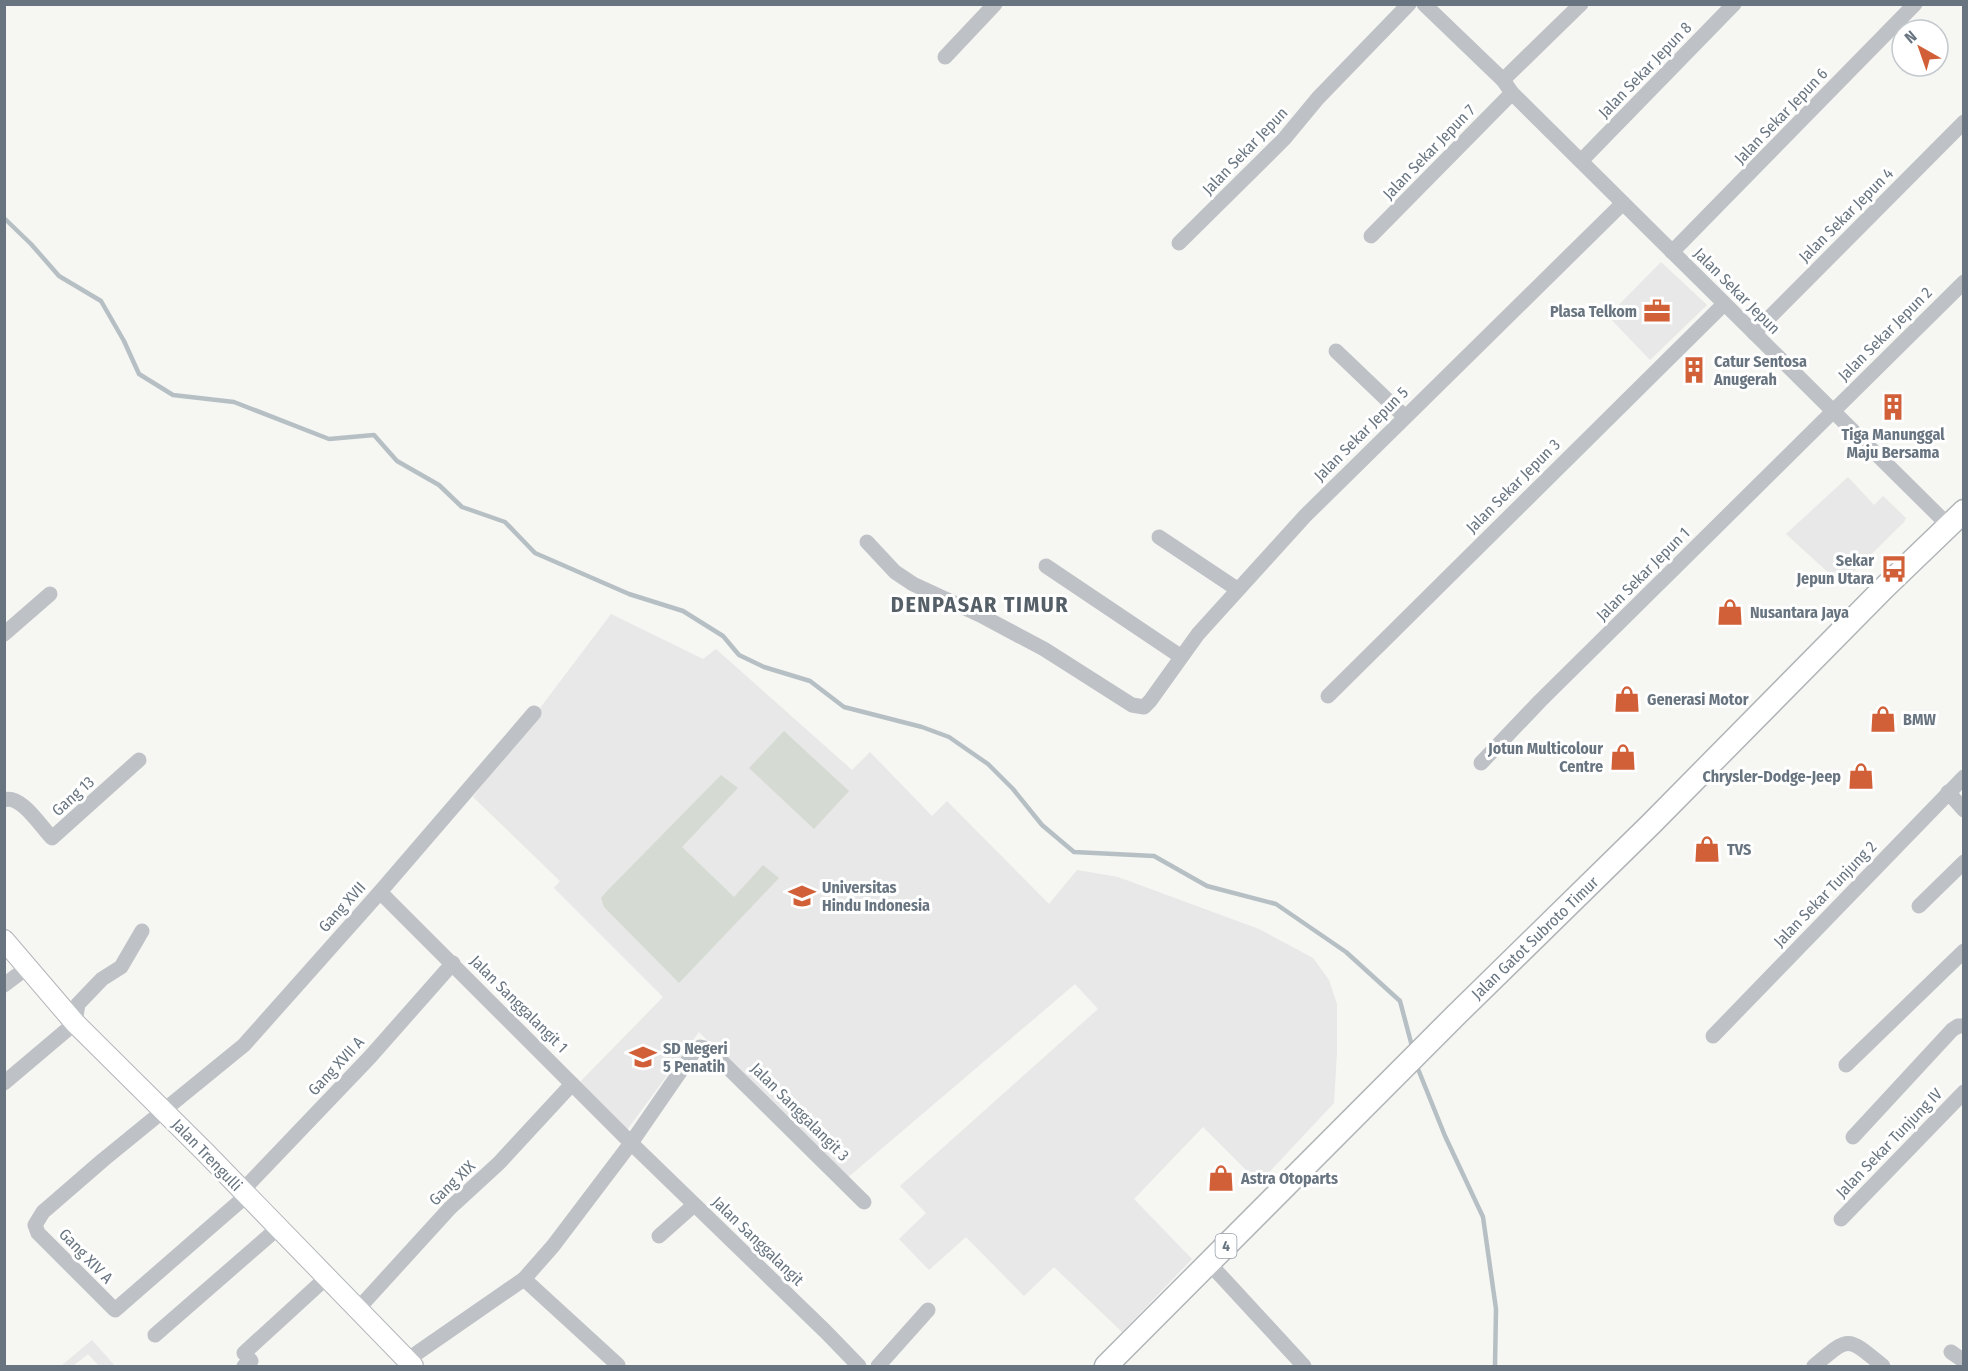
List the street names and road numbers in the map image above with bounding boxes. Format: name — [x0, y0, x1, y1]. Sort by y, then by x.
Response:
street label: Jalan Sekar Jepun 8 — [1594, 18, 1696, 122]
street label: Jalan Sekar Jepun 6 — [1730, 64, 1832, 168]
street label: Jalan Sekar Jepun 7 — [1379, 100, 1479, 203]
street label: Jalan Sekar Jepun — [1199, 103, 1291, 199]
street label: Jalan Sekar Jepun 4 — [1795, 164, 1897, 266]
street label: Jalan Sekar Jepun — [1690, 244, 1784, 338]
street label: Jalan Sekar Jepun 2 — [1834, 283, 1936, 385]
street label: Jalan Sekar Jepun 5 — [1310, 383, 1412, 485]
street label: Jalan Sekar Jepun 3 — [1462, 435, 1564, 537]
street label: Jalan Sekar Jepun 1 — [1592, 523, 1694, 625]
street label: Gang 13 — [48, 772, 98, 820]
street label: Jalan Sekar Tunjung 2 — [1770, 837, 1880, 951]
street label: Jalan Gatot Subroto Timur — [1468, 872, 1603, 1003]
street label: Gang XVII — [315, 878, 369, 936]
street label: Jalan Sanggalangit 1 — [466, 951, 572, 1057]
street label: Gang XVII A — [304, 1032, 368, 1099]
street label: Jalan Sanggalangit 3 — [747, 1059, 853, 1165]
street label: Jalan Sekar Tunjung IV — [1832, 1084, 1947, 1202]
street label: Jalan Trengulli — [168, 1115, 246, 1195]
street label: Gang XIX — [425, 1156, 479, 1209]
street label: Jalan Sanggalangit — [708, 1192, 808, 1290]
street label: Gang XIV A — [55, 1225, 117, 1288]
road number: 4 — [1216, 1234, 1236, 1258]

